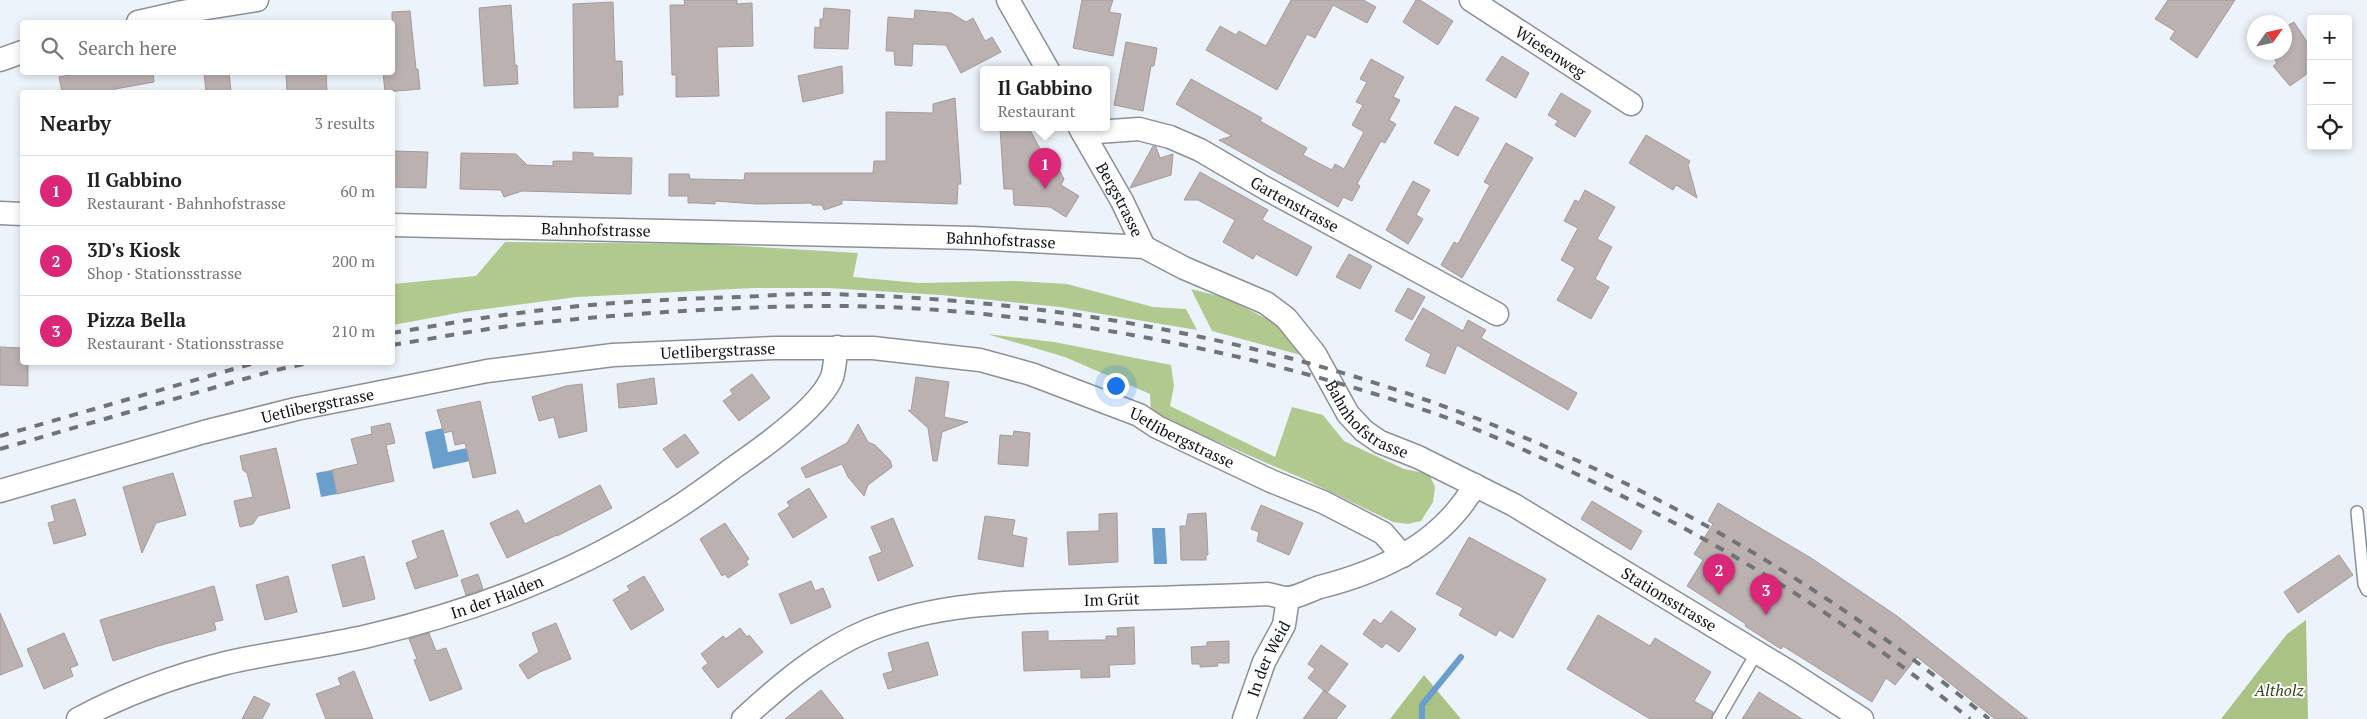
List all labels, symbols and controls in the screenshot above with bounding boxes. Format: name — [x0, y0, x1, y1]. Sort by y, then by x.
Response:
north arrow — [2247, 15, 2292, 60]
map controls — [2307, 15, 2352, 150]
button: + — [2307, 15, 2352, 60]
search box — [20, 20, 395, 75]
street label: Wiesenweg — [1511, 21, 1591, 83]
icon: search — [38, 34, 66, 62]
text: Search here — [78, 35, 177, 60]
button: − — [2307, 60, 2352, 105]
popup — [980, 66, 1110, 131]
text: Il Gabbino — [998, 75, 1092, 100]
text: Restaurant — [998, 100, 1075, 122]
button: locate — [2307, 105, 2352, 150]
text: Nearby — [40, 109, 111, 137]
text: 3 results — [315, 112, 375, 134]
pin: 1 — [1029, 148, 1061, 189]
street label: Bergstrasse — [1091, 158, 1149, 241]
text: Il Gabbino — [87, 167, 182, 192]
street label: Gartenstrasse — [1246, 171, 1343, 237]
text: 1 — [51, 180, 61, 202]
text: 60 m — [340, 180, 375, 202]
text: Restaurant · Bahnhofstrasse — [87, 192, 286, 214]
street label: Bahnhofstrasse — [541, 217, 651, 242]
street label: Bahnhofstrasse — [946, 226, 1056, 253]
text: 3D's Kiosk — [87, 237, 180, 262]
text: 2 — [51, 250, 61, 272]
text: 200 m — [332, 250, 375, 272]
text: Shop · Stationsstrasse — [87, 262, 242, 284]
text: Pizza Bella — [87, 307, 186, 332]
text: 3 — [51, 320, 61, 342]
text: 210 m — [332, 320, 375, 342]
text: Restaurant · Stationsstrasse — [87, 332, 284, 354]
street label: Uetlibergstrasse — [660, 337, 776, 364]
your location — [1103, 373, 1129, 399]
street label: Bahnhofstrasse — [1320, 376, 1412, 463]
street label: Uetlibergstrasse — [259, 383, 376, 428]
street label: Uetlibergstrasse — [1127, 402, 1238, 473]
pin: 2 — [1703, 554, 1735, 595]
street label: Stationsstrasse — [1618, 562, 1721, 637]
street label: In der Halden — [448, 569, 547, 624]
pin: 3 — [1750, 574, 1782, 615]
street label: Im Grüt — [1083, 587, 1140, 611]
street label: In der Weid — [1242, 617, 1295, 700]
park label: Altholz — [2254, 679, 2304, 701]

